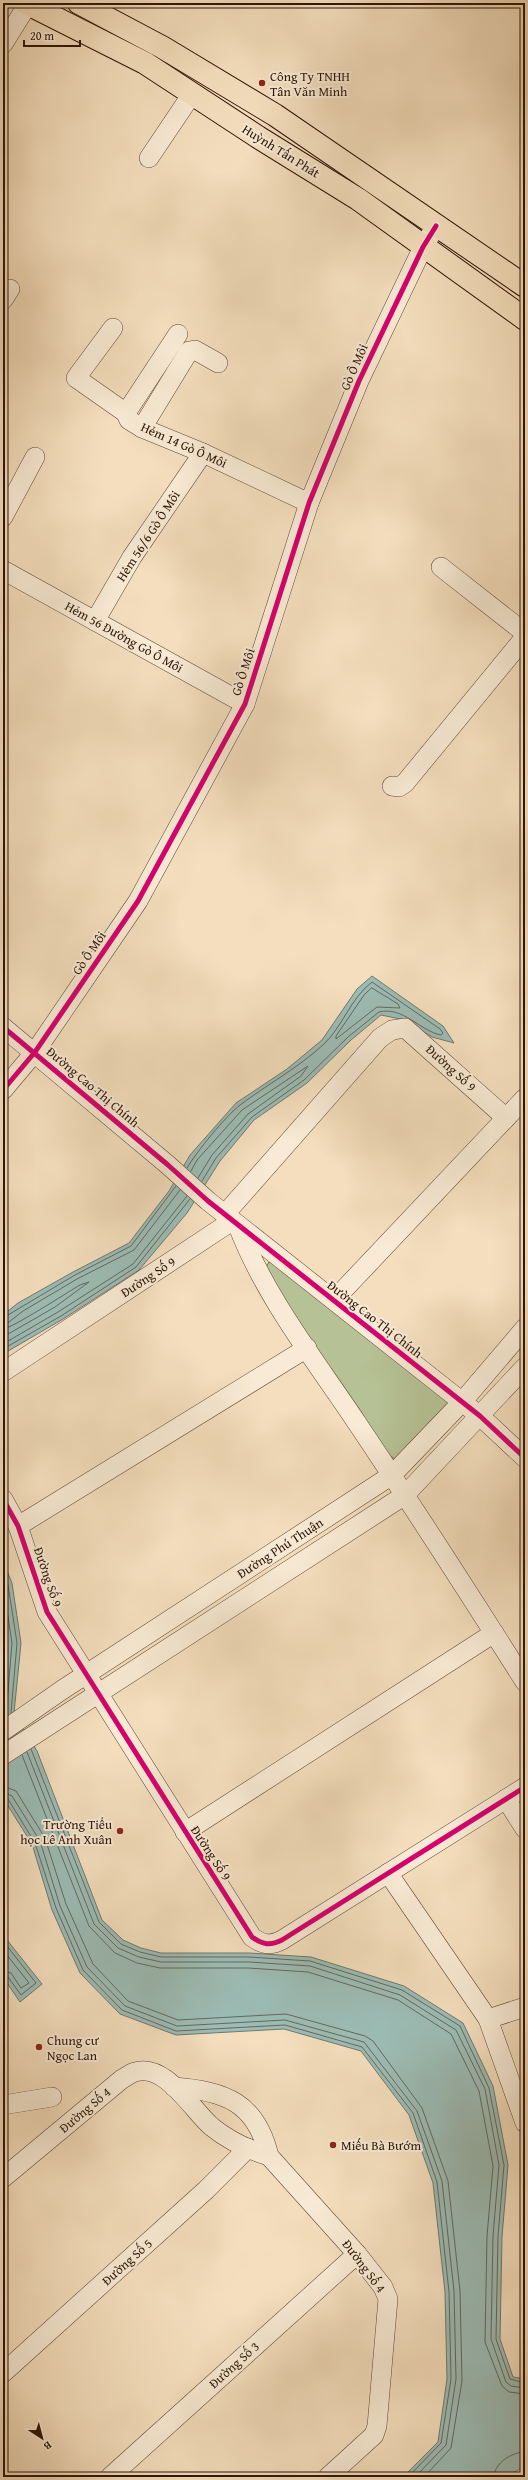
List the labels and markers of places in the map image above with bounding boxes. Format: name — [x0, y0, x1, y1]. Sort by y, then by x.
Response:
place label: Công Ty TNHH Tân Văn Minh — [270, 67, 350, 101]
marker: Công Ty TNHH Tân Văn Minh — [257, 78, 267, 88]
place label: Trường Tiểu học Lê Anh Xuân — [20, 1815, 113, 1849]
marker: Trường Tiểu học Lê Anh Xuân — [115, 1826, 125, 1836]
place label: Chung cư Ngọc Lan — [47, 2031, 100, 2065]
marker: Chung cư Ngọc Lan — [34, 2042, 44, 2052]
place label: Miếu Bà Bướm — [341, 2136, 422, 2155]
marker: Miếu Bà Bướm — [328, 2140, 338, 2150]

